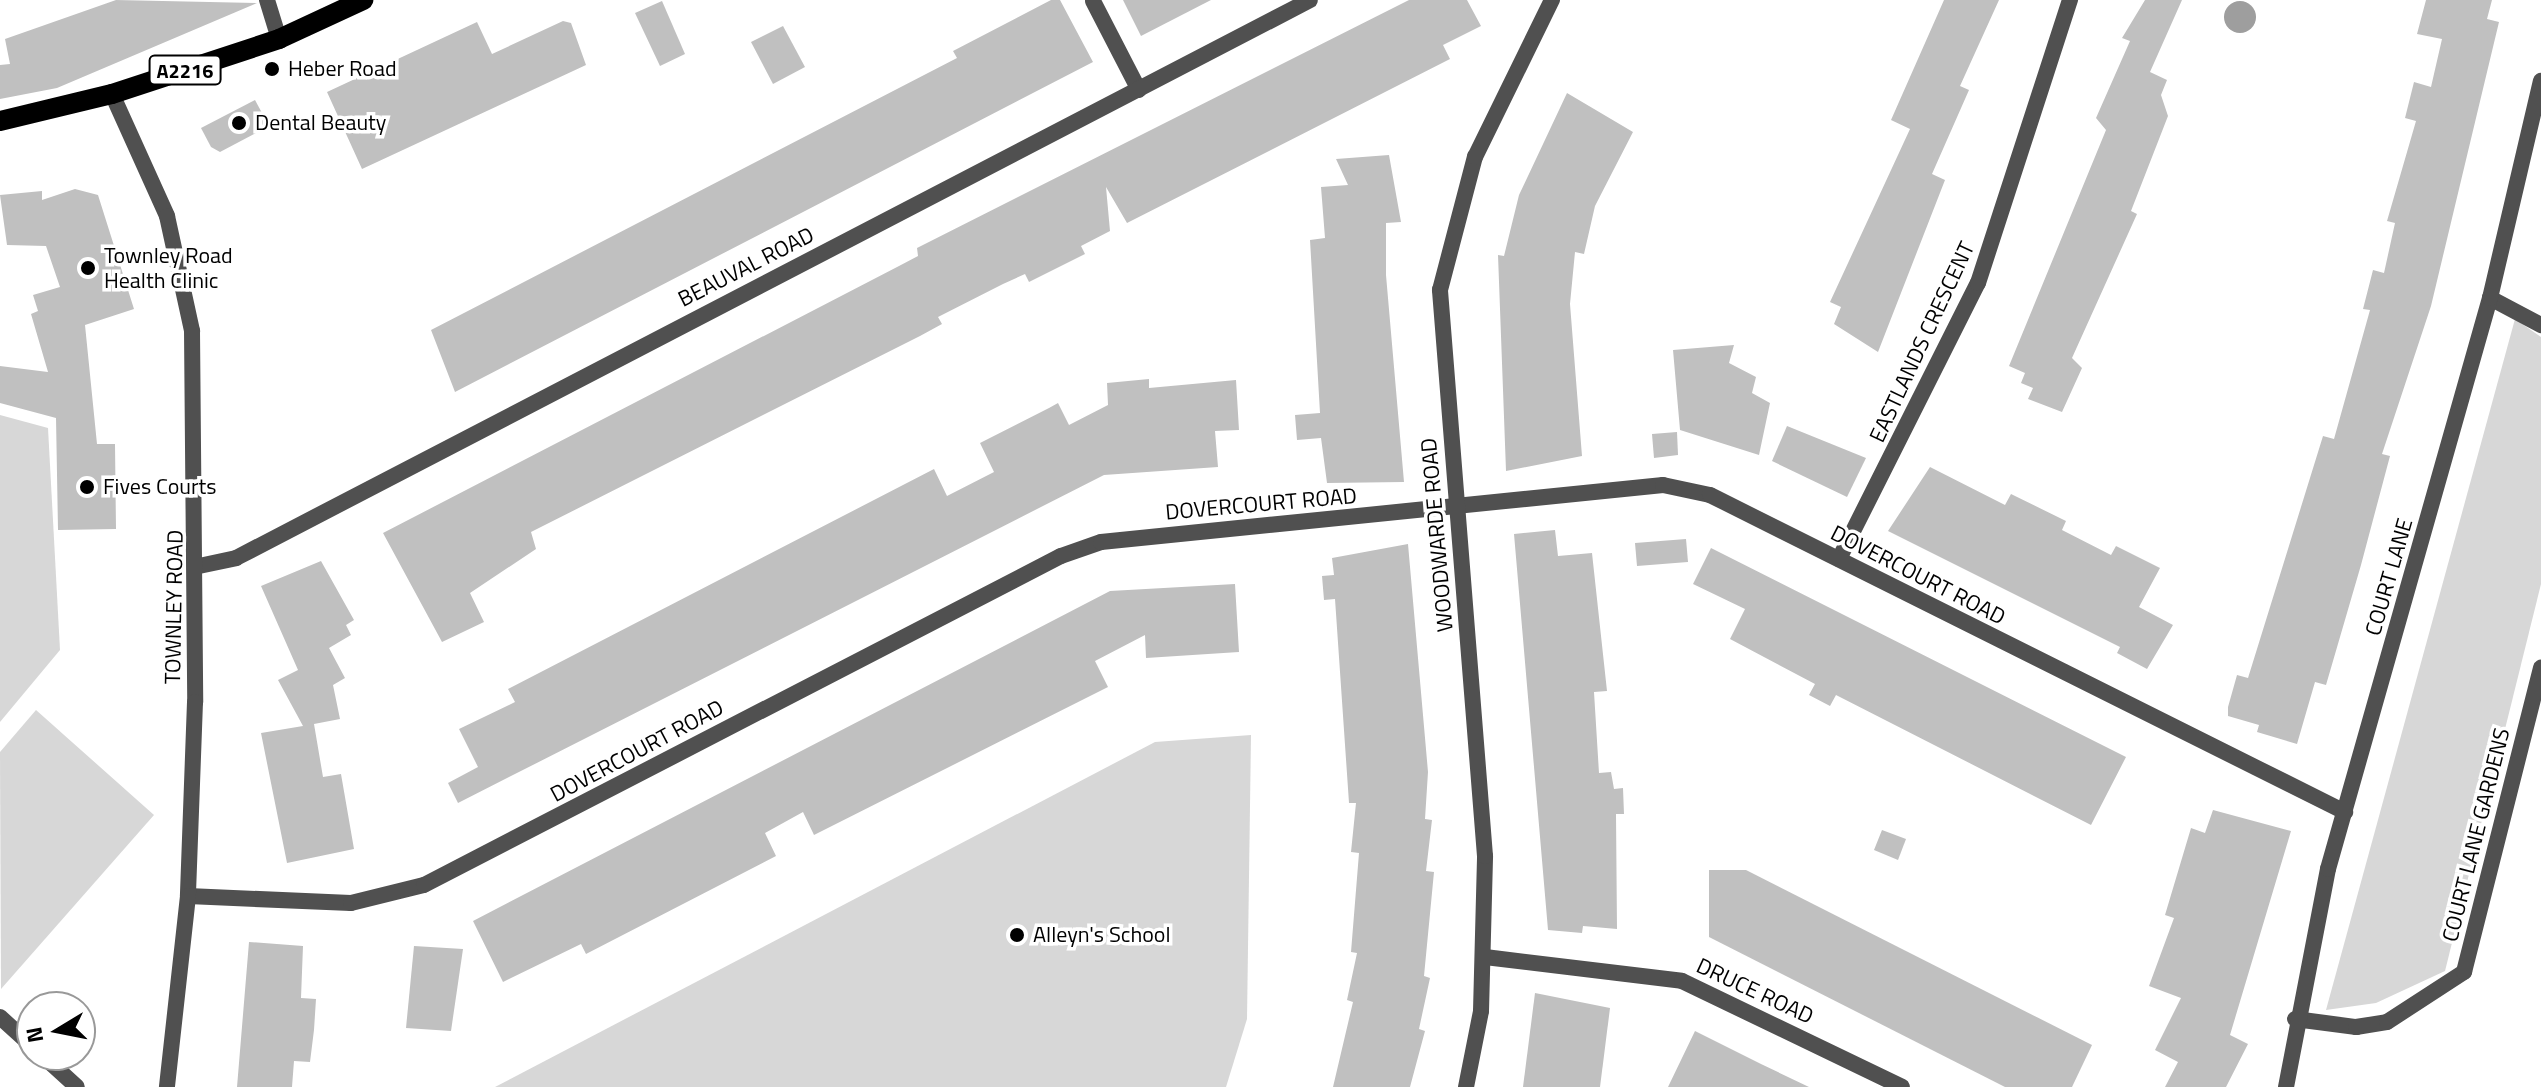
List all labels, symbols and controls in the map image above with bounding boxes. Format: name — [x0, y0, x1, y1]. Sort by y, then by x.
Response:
road number: A2216 — [147, 54, 223, 86]
place label: Heber Road — [288, 56, 397, 82]
marker: Heber Road — [263, 60, 281, 78]
place label: Dental Beauty — [255, 110, 386, 136]
marker: Dental Beauty — [230, 114, 248, 132]
street label: BEAUVAL ROAD — [674, 221, 818, 313]
street label: EASTLANDS CRESCENT — [1864, 238, 1980, 446]
place label: Townley Road Health Clinic — [104, 242, 233, 294]
marker: Townley Road Health Clinic — [79, 259, 97, 277]
street label: WOODWARDE ROAD — [1415, 437, 1459, 633]
place label: Fives Courts — [103, 474, 217, 500]
marker: Fives Courts — [78, 478, 96, 496]
street label: DOVERCOURT ROAD — [1164, 482, 1358, 526]
street label: COURT LANE — [2360, 515, 2418, 639]
street label: DOVERCOURT ROAD — [1826, 520, 2010, 630]
street label: TOWNLEY ROAD — [159, 530, 189, 684]
street label: DOVERCOURT ROAD — [546, 694, 728, 808]
street label: COURT LANE GARDENS — [2437, 726, 2515, 944]
place label: Alleyn's School — [1033, 922, 1171, 948]
marker: Alleyn's School — [1008, 926, 1026, 944]
street label: DRUCE ROAD — [1692, 952, 1818, 1030]
north arrow — [16, 991, 96, 1071]
text: N — [16, 1024, 52, 1045]

